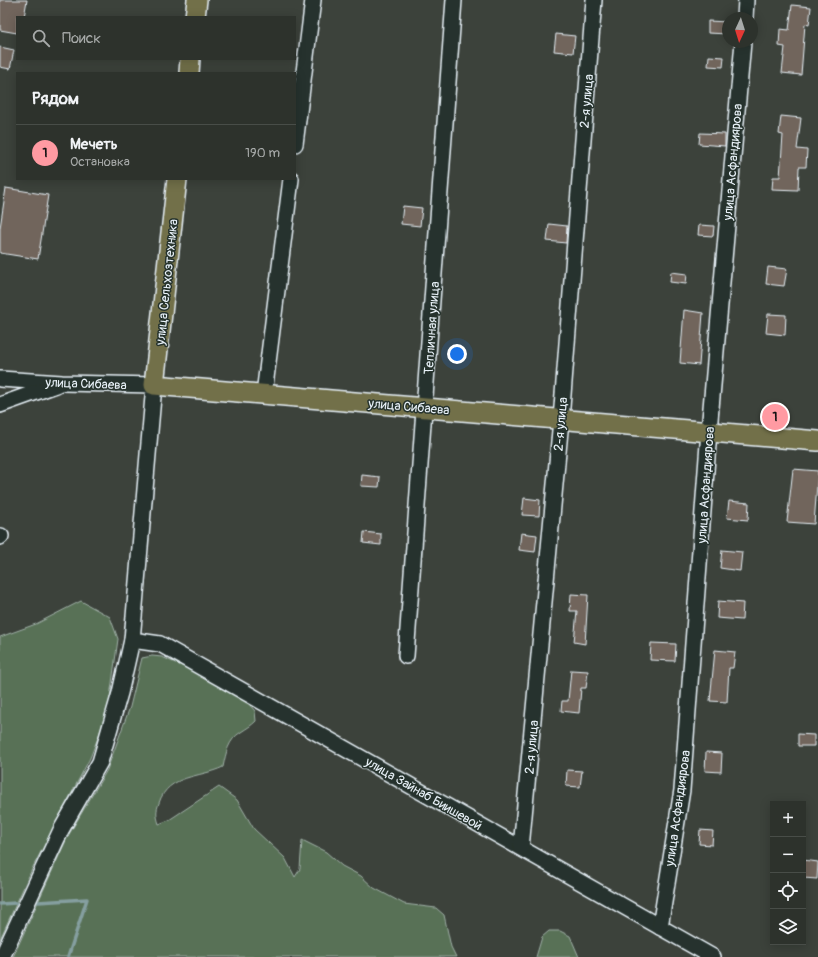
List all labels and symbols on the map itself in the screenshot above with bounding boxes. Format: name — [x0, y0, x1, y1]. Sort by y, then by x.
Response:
north arrow — [722, 12, 758, 48]
street label: 2-я улица — [577, 73, 597, 129]
street label: улица Асфандиярова — [720, 103, 746, 222]
street label: улица Сельхозтехника — [152, 218, 182, 347]
street label: Тепличная улица — [421, 281, 443, 375]
your location — [447, 344, 467, 364]
street label: улица Сибаева — [44, 375, 127, 393]
street label: улица Сибаева — [367, 395, 450, 419]
street label: 2-я улица — [551, 396, 571, 452]
pin: 1 — [762, 402, 788, 432]
street label: улица Асфандиярова — [694, 426, 718, 545]
street label: 2-я улица — [522, 719, 542, 775]
street label: улица Асфандиярова — [662, 749, 694, 868]
street label: улица Зайнаб Биишевой — [361, 753, 485, 834]

